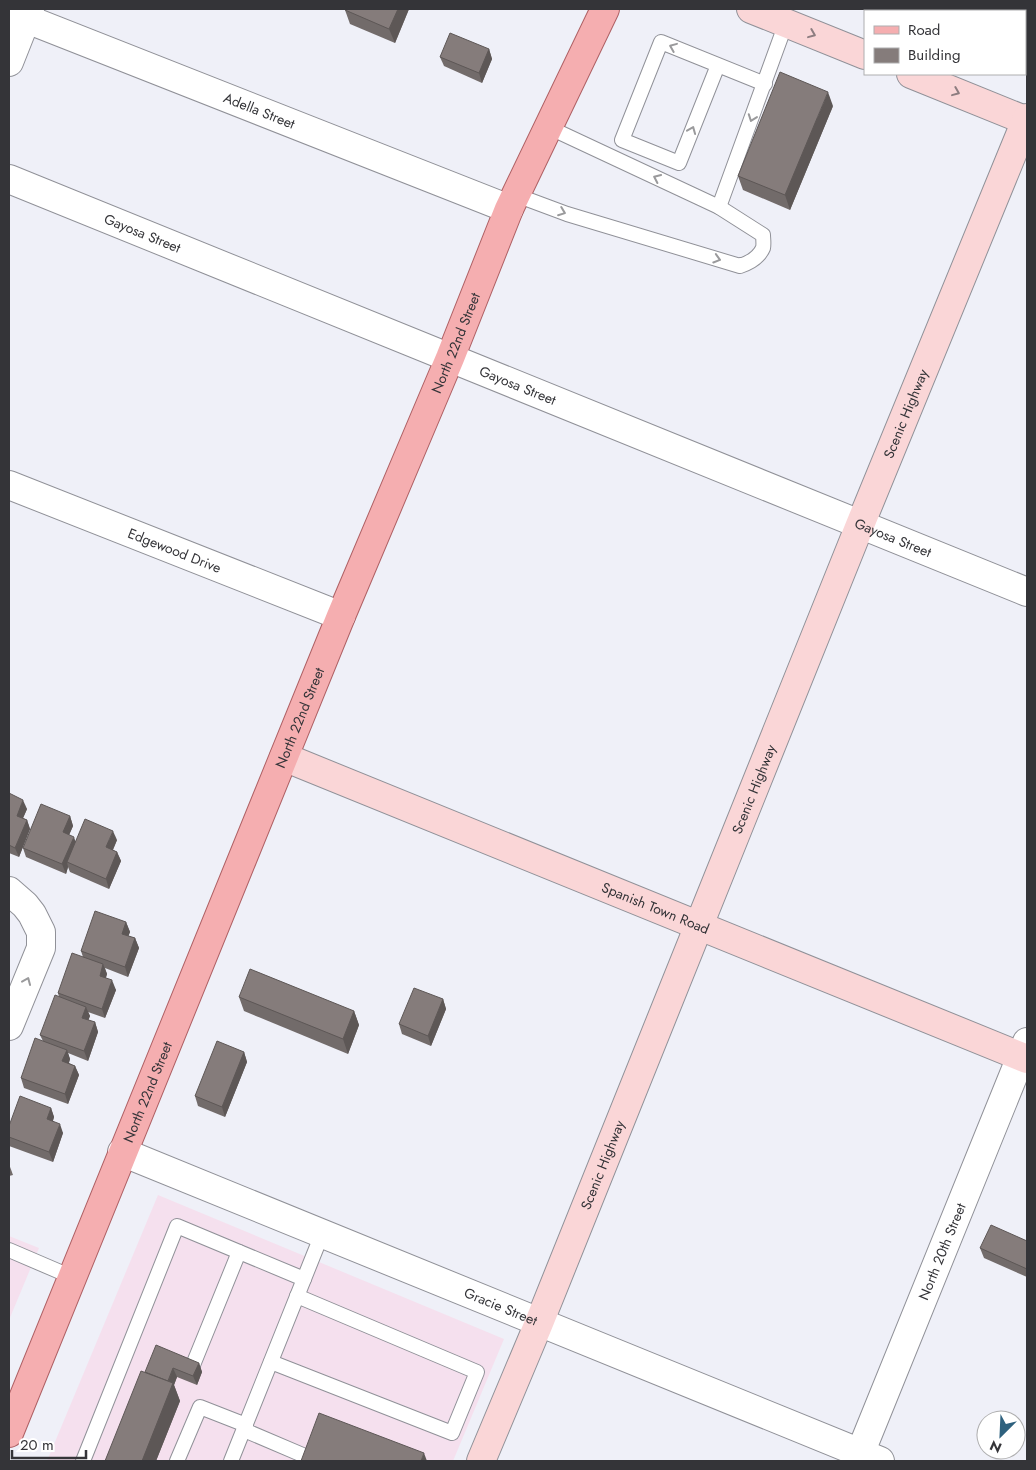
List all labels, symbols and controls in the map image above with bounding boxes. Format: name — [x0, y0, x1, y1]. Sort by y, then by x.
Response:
legend — [864, 10, 1026, 75]
text: Road — [908, 19, 940, 41]
one-way arrow — [807, 27, 816, 38]
one-way arrow — [669, 42, 678, 53]
text: Building — [908, 44, 960, 66]
one-way arrow — [951, 86, 960, 96]
street label: Adella Street — [221, 87, 299, 134]
one-way arrow — [748, 113, 758, 122]
one-way arrow — [686, 127, 696, 135]
one-way arrow — [653, 174, 662, 184]
one-way arrow — [557, 206, 565, 216]
street label: Gayosa Street — [101, 209, 184, 258]
one-way arrow — [712, 254, 721, 264]
street label: North 22nd Street — [426, 289, 485, 396]
street label: Gayosa Street — [476, 361, 560, 410]
street label: Scenic Highway — [878, 365, 933, 461]
street label: Gayosa Street — [852, 513, 935, 562]
street label: Edgewood Drive — [125, 523, 224, 578]
street label: North 22nd Street — [270, 664, 329, 771]
street label: Scenic Highway — [727, 741, 781, 837]
street label: Spanish Town Road — [599, 877, 712, 939]
one-way arrow — [22, 977, 32, 985]
street label: North 22nd Street — [118, 1038, 177, 1146]
street label: Scenic Highway — [576, 1117, 630, 1213]
street label: North 20th Street — [913, 1199, 971, 1303]
street label: Gracie Street — [461, 1282, 541, 1331]
north arrow — [976, 1410, 1026, 1460]
scale bar — [12, 1428, 86, 1460]
text: 20 m — [20, 1434, 54, 1456]
text: N — [987, 1435, 1005, 1458]

